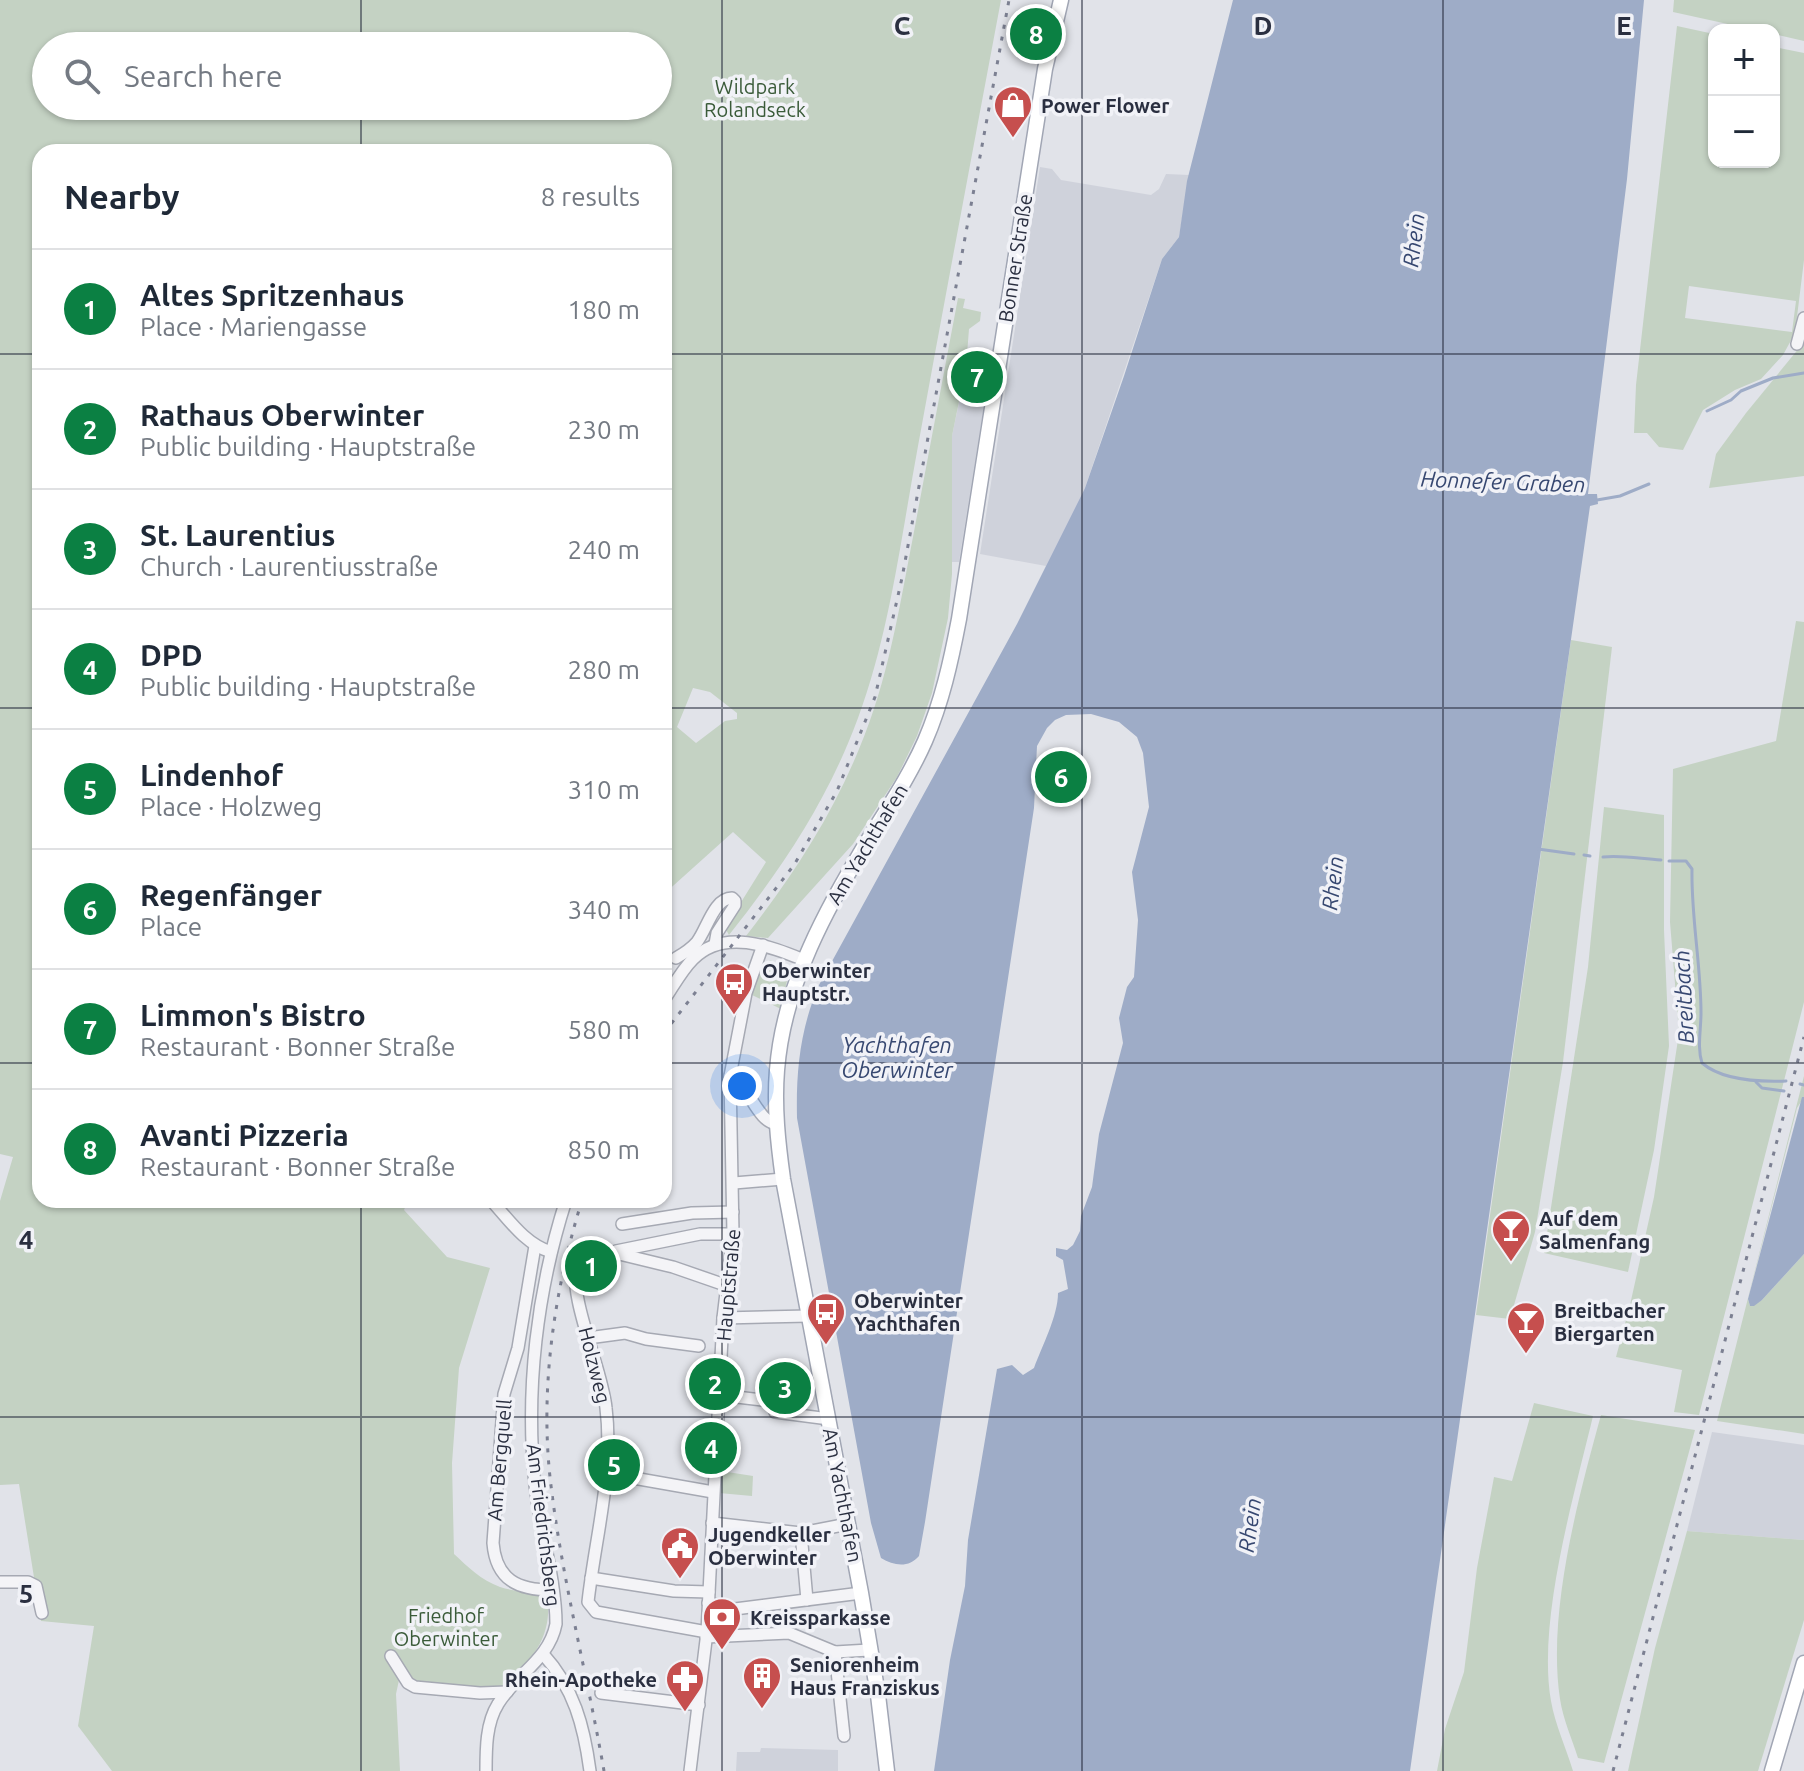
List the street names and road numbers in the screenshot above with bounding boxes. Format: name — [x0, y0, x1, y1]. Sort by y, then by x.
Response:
street label: Bonner Straße — [993, 192, 1037, 324]
street label: Am Yachthafen — [822, 780, 912, 908]
street label: Hauptstraße — [712, 1228, 744, 1342]
street label: Holzweg — [574, 1324, 616, 1406]
street label: Am Bergquell — [482, 1398, 516, 1522]
street label: Am Yachthafen — [819, 1426, 867, 1564]
street label: Am Friedrichsberg — [523, 1442, 565, 1608]

